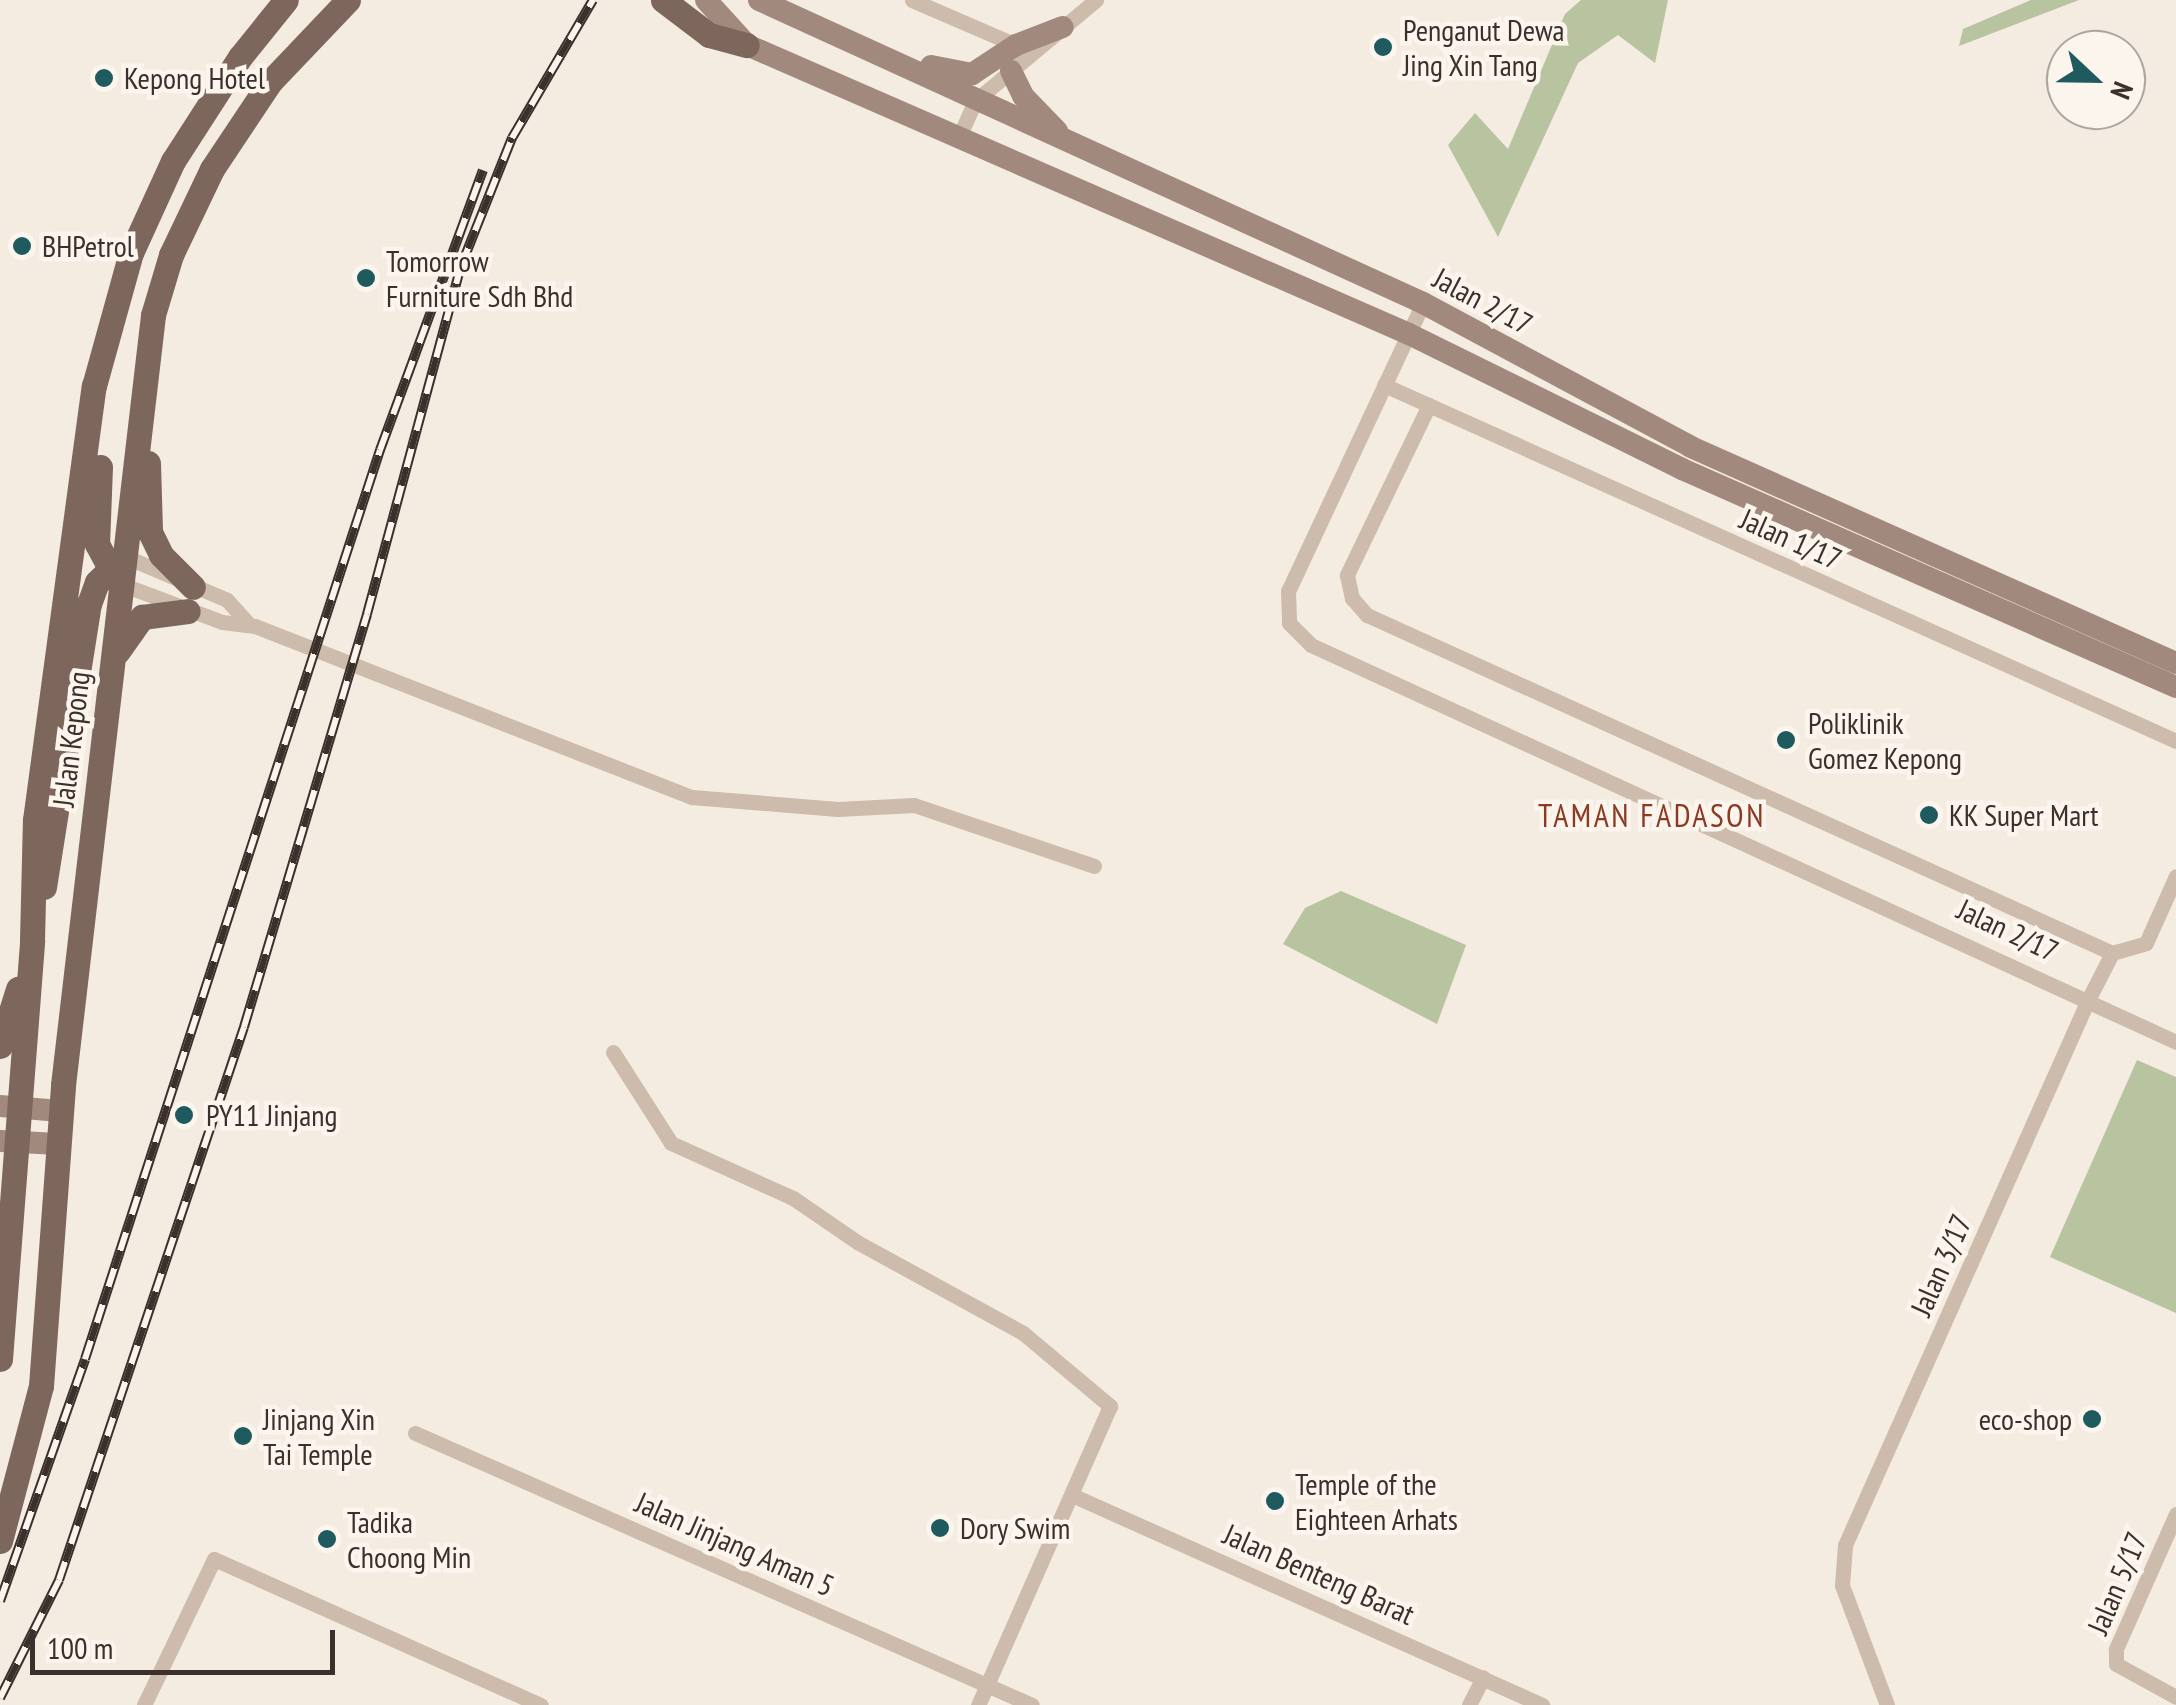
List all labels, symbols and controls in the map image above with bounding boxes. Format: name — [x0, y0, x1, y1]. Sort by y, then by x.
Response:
place label: Penganut Dewa Jing Xin Tang — [1403, 12, 1565, 82]
north arrow — [2046, 30, 2146, 130]
marker: Penganut Dewa Jing Xin Tang — [1372, 36, 1394, 58]
place label: Kepong Hotel — [124, 60, 265, 96]
marker: Kepong Hotel — [93, 67, 115, 89]
text: N — [2102, 77, 2142, 105]
place label: BHPetrol — [42, 228, 134, 264]
marker: BHPetrol — [11, 235, 33, 257]
place label: Tomorrow Furniture Sdh Bhd — [386, 243, 573, 314]
street label: Jalan 2/17 — [1427, 260, 1539, 342]
marker: Tomorrow Furniture Sdh Bhd — [355, 267, 377, 289]
street label: Jalan 1/17 — [1735, 501, 1847, 577]
street label: Jalan Kepong — [45, 669, 97, 809]
place label: Poliklinik Gomez Kepong — [1808, 705, 1963, 776]
marker: Poliklinik Gomez Kepong — [1773, 727, 1799, 753]
district label: TAMAN FADASON — [1538, 796, 1766, 834]
place label: KK Super Mart — [1949, 797, 2099, 833]
marker: KK Super Mart — [1918, 804, 1940, 826]
street label: Jalan 2/17 — [1952, 891, 2064, 969]
place label: PY11 Jinjang — [206, 1097, 337, 1133]
marker: PY11 Jinjang — [171, 1102, 197, 1128]
street label: Jalan 3/17 — [1903, 1209, 1979, 1321]
place label: Jinjang Xin Tai Temple — [263, 1401, 376, 1472]
place label: eco-shop — [1979, 1401, 2072, 1437]
marker: eco-shop — [2081, 1408, 2103, 1430]
marker: Jinjang Xin Tai Temple — [232, 1425, 254, 1447]
place label: Temple of the Eighteen Arhats — [1295, 1466, 1459, 1536]
street label: Jalan Jinjang Aman 5 — [630, 1484, 840, 1604]
marker: Temple of the Eighteen Arhats — [1264, 1490, 1286, 1512]
place label: Tadika Choong Min — [347, 1504, 471, 1574]
place label: Dory Swim — [960, 1510, 1071, 1546]
street label: Jalan Benteng Barat — [1218, 1516, 1420, 1632]
marker: Dory Swim — [929, 1517, 951, 1539]
street label: Jalan 5/17 — [2080, 1527, 2154, 1639]
marker: Tadika Choong Min — [316, 1528, 338, 1550]
scale bar — [35, 1610, 340, 1672]
text: 100 m — [47, 1628, 113, 1667]

